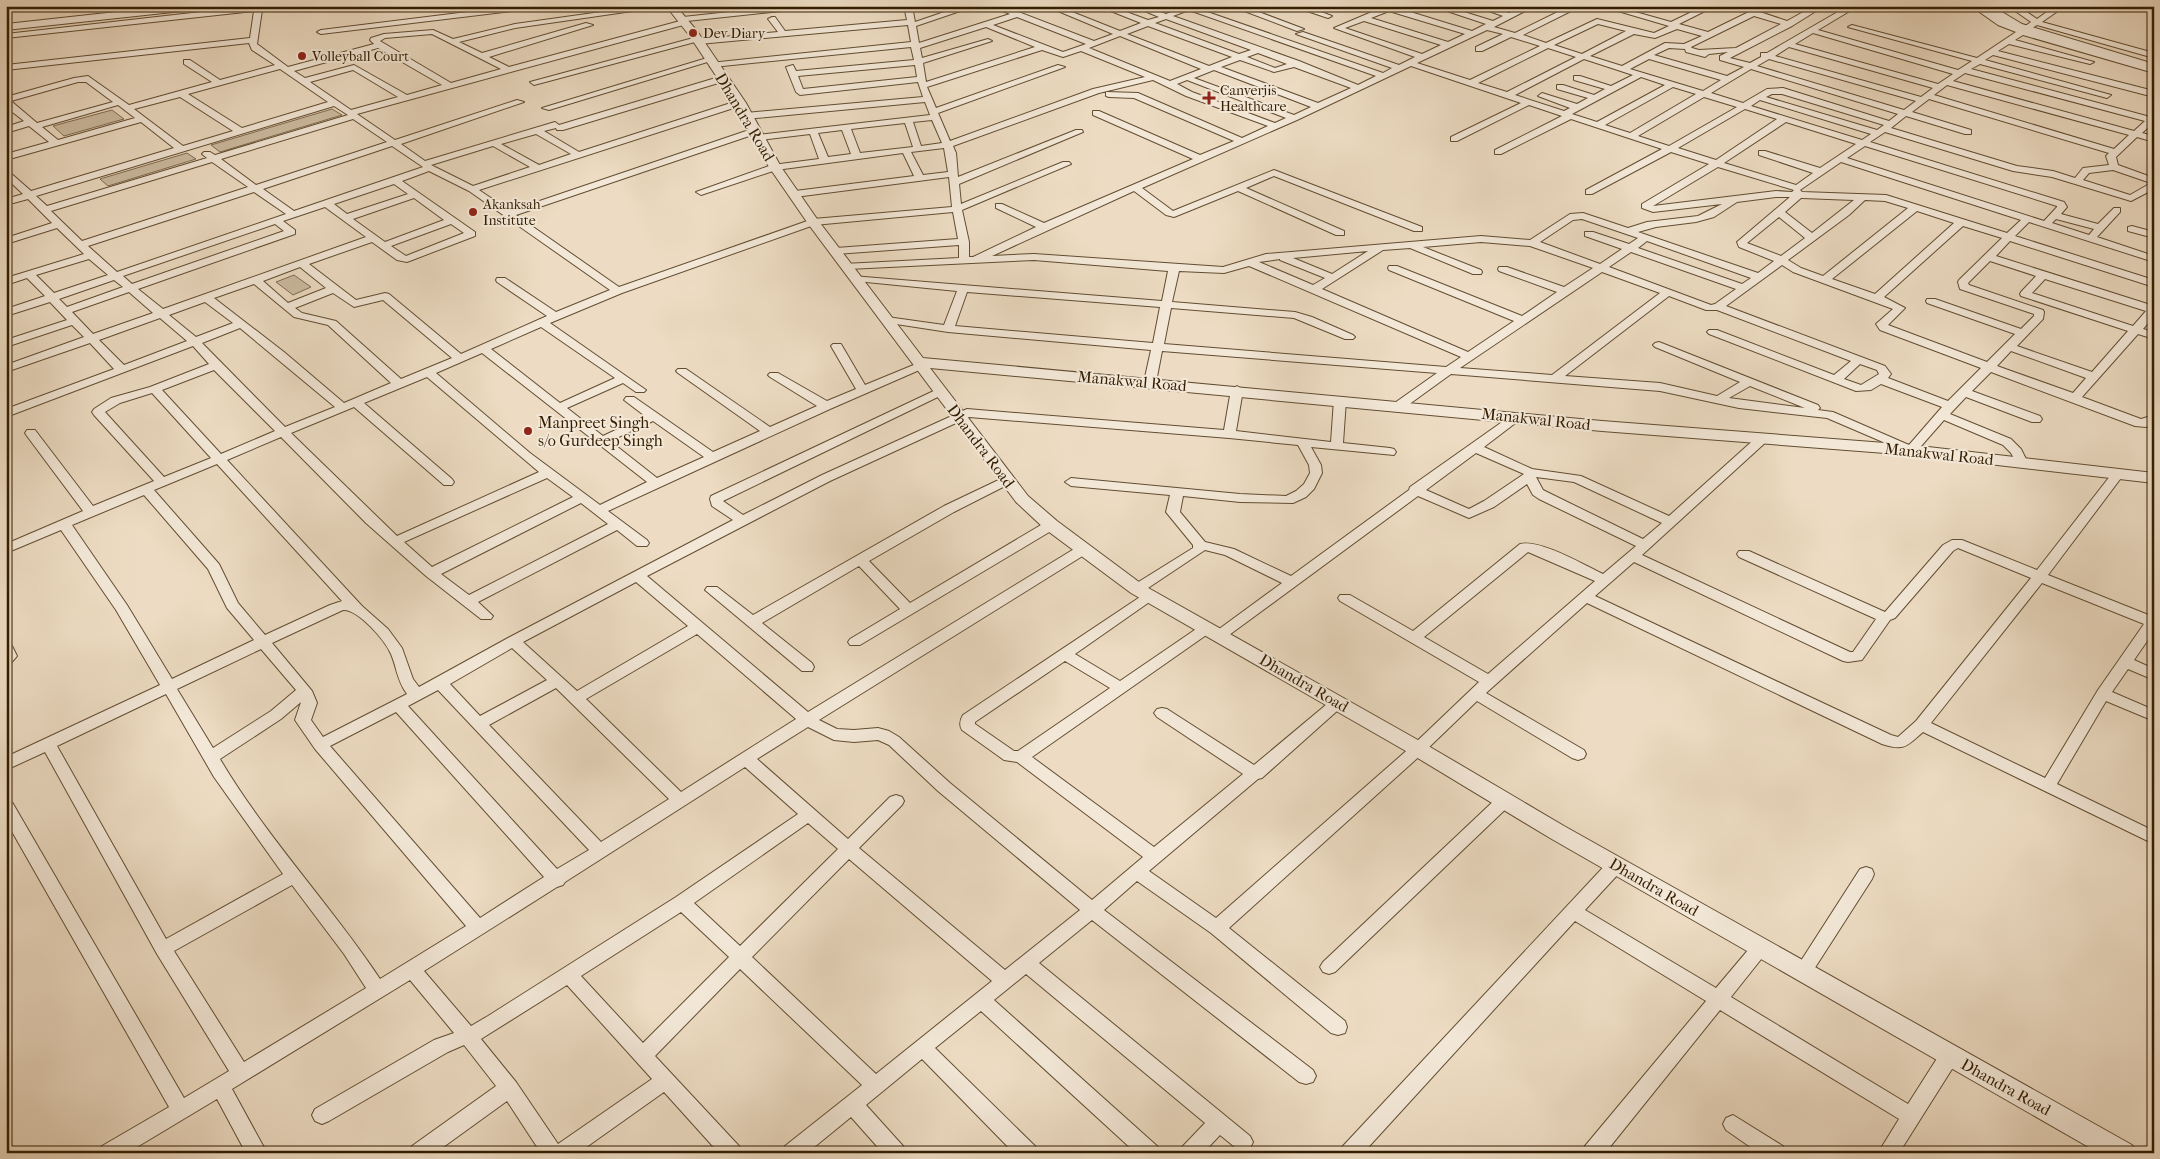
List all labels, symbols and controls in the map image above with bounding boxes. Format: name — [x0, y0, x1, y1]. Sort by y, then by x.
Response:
place label: Dev Diary — [703, 25, 766, 42]
marker: Dev Diary — [687, 27, 699, 39]
place label: Volleyball Court — [311, 48, 409, 65]
marker: Volleyball Court — [296, 50, 308, 62]
street label: Dhandra Road — [711, 69, 779, 165]
place label: Canverjis Healthcare — [1220, 82, 1286, 115]
marker: Canverjis Healthcare — [1202, 91, 1216, 105]
place label: Akanksah Institute — [482, 196, 541, 229]
marker: Akanksah Institute — [467, 206, 479, 218]
street label: Manakwal Road — [1077, 367, 1188, 395]
street label: Dhandra Road — [943, 400, 1019, 492]
street label: Manakwal Road — [1481, 404, 1592, 434]
place label: Manpreet Singh s/o Gurdeep Singh — [538, 413, 663, 450]
marker: Manpreet Singh s/o Gurdeep Singh — [522, 425, 534, 437]
street label: Manakwal Road — [1884, 439, 1995, 469]
street label: Dhandra Road — [1256, 650, 1352, 716]
street label: Dhandra Road — [1606, 854, 1702, 920]
street label: Dhandra Road — [1958, 1055, 2054, 1120]

